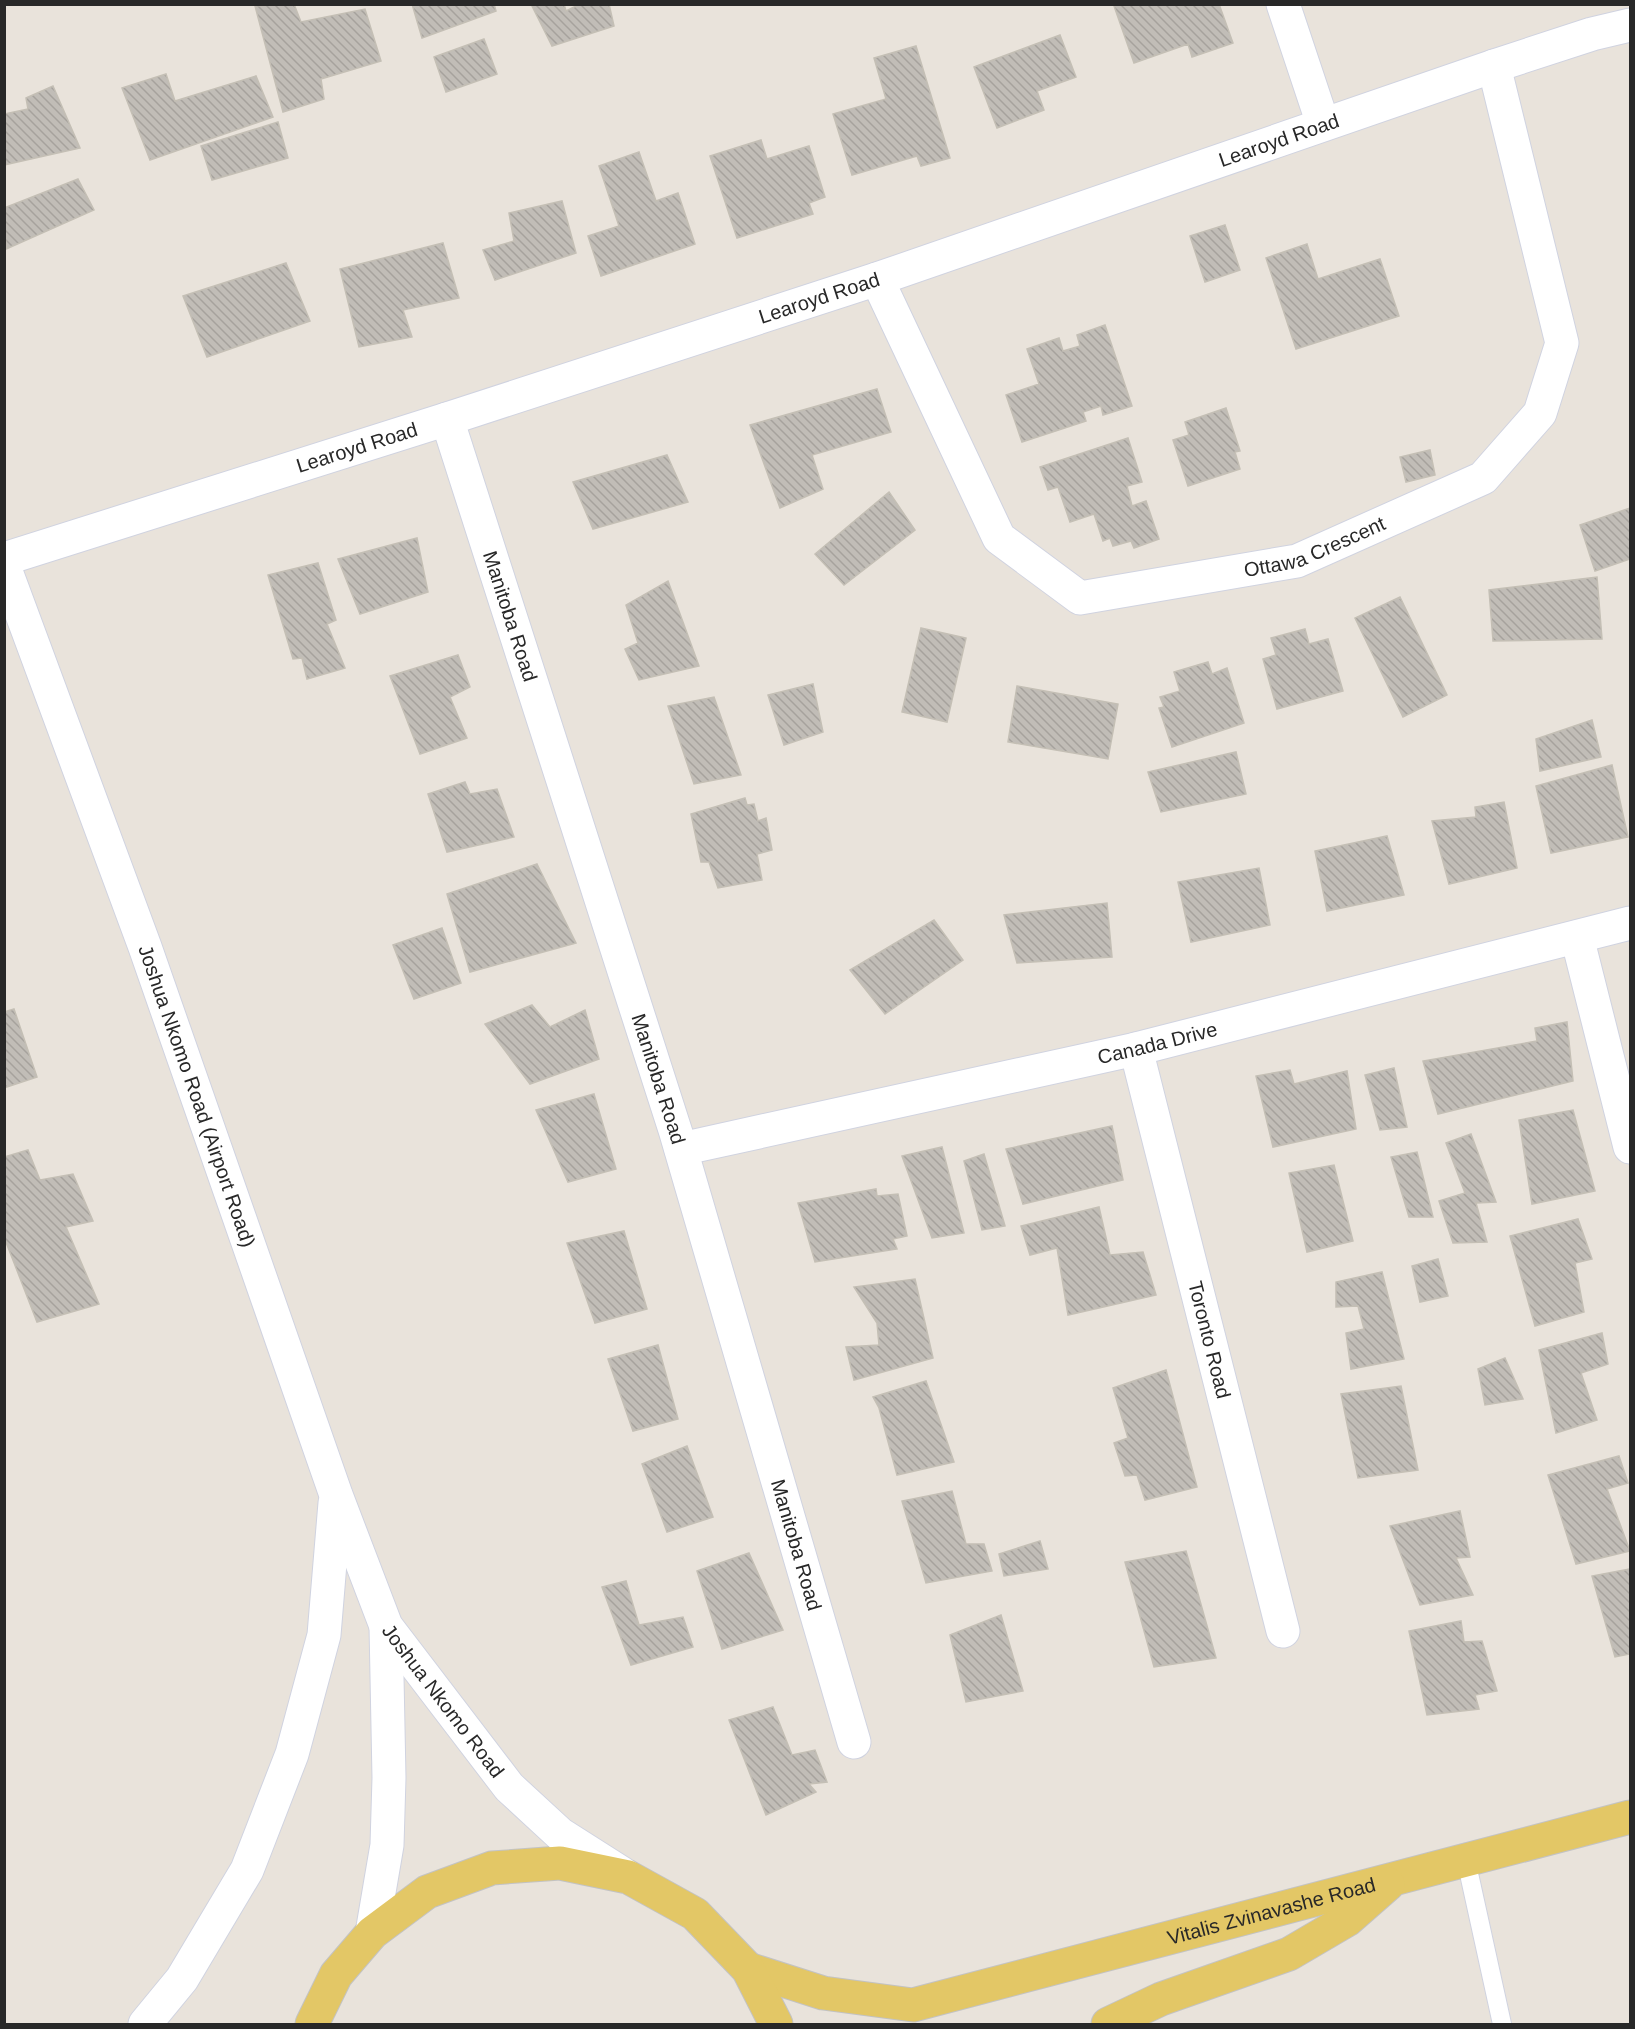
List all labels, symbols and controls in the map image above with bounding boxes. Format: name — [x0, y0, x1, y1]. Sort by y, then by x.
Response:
street label: Learoyd Road — [1216, 109, 1342, 171]
street label: Learoyd Road — [756, 268, 882, 328]
street label: Learoyd Road — [294, 418, 420, 477]
street label: Ottawa Crescent — [1242, 512, 1389, 581]
street label: Manitoba Road — [479, 548, 541, 684]
street label: Joshua Nkomo Road (Airport Road) — [134, 942, 260, 1250]
street label: Manitoba Road — [627, 1011, 690, 1147]
street label: Canada Drive — [1096, 1018, 1219, 1068]
street label: Toronto Road — [1184, 1279, 1235, 1401]
street label: Manitoba Road — [767, 1477, 826, 1613]
street label: Joshua Nkomo Road — [378, 1620, 509, 1782]
street label: Vitalis Zvinavashe Road — [1165, 1873, 1378, 1949]

